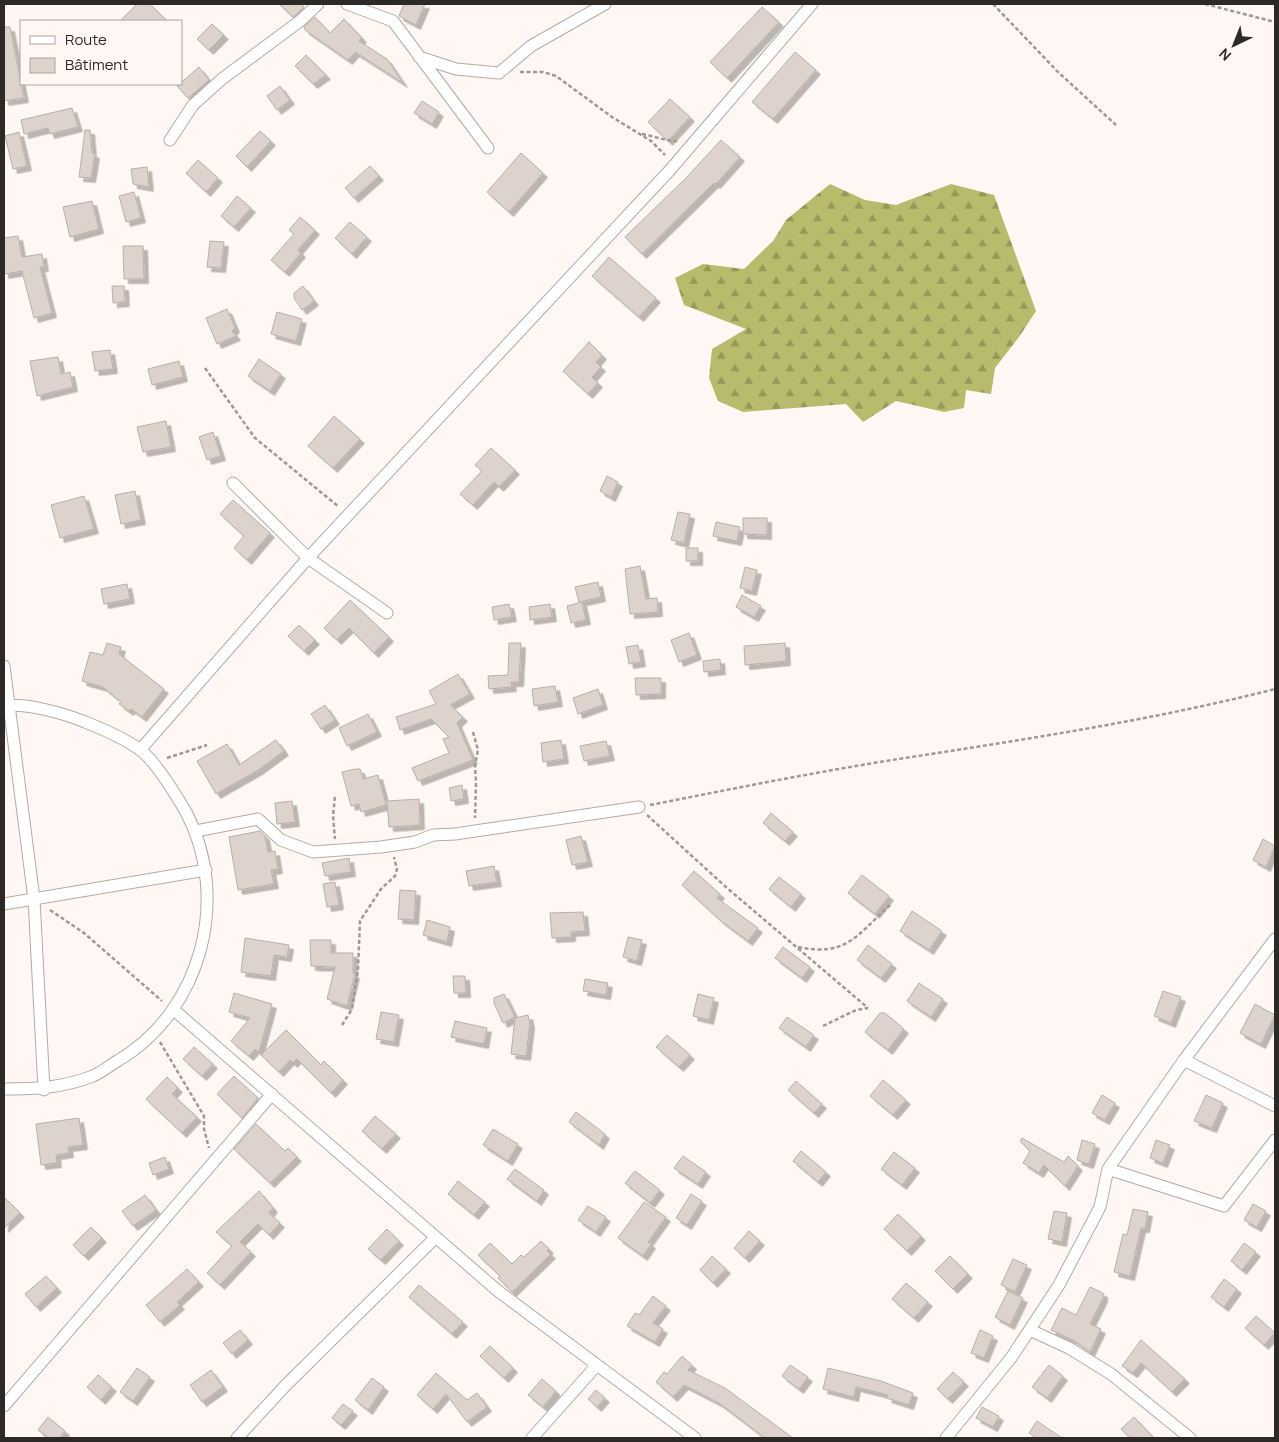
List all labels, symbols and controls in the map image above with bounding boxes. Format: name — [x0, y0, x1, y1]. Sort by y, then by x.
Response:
legend — [20, 20, 182, 85]
north arrow — [1209, 20, 1259, 70]
text: Route — [65, 29, 107, 50]
text: N — [1215, 44, 1235, 65]
text: Bâtiment — [65, 54, 128, 75]

